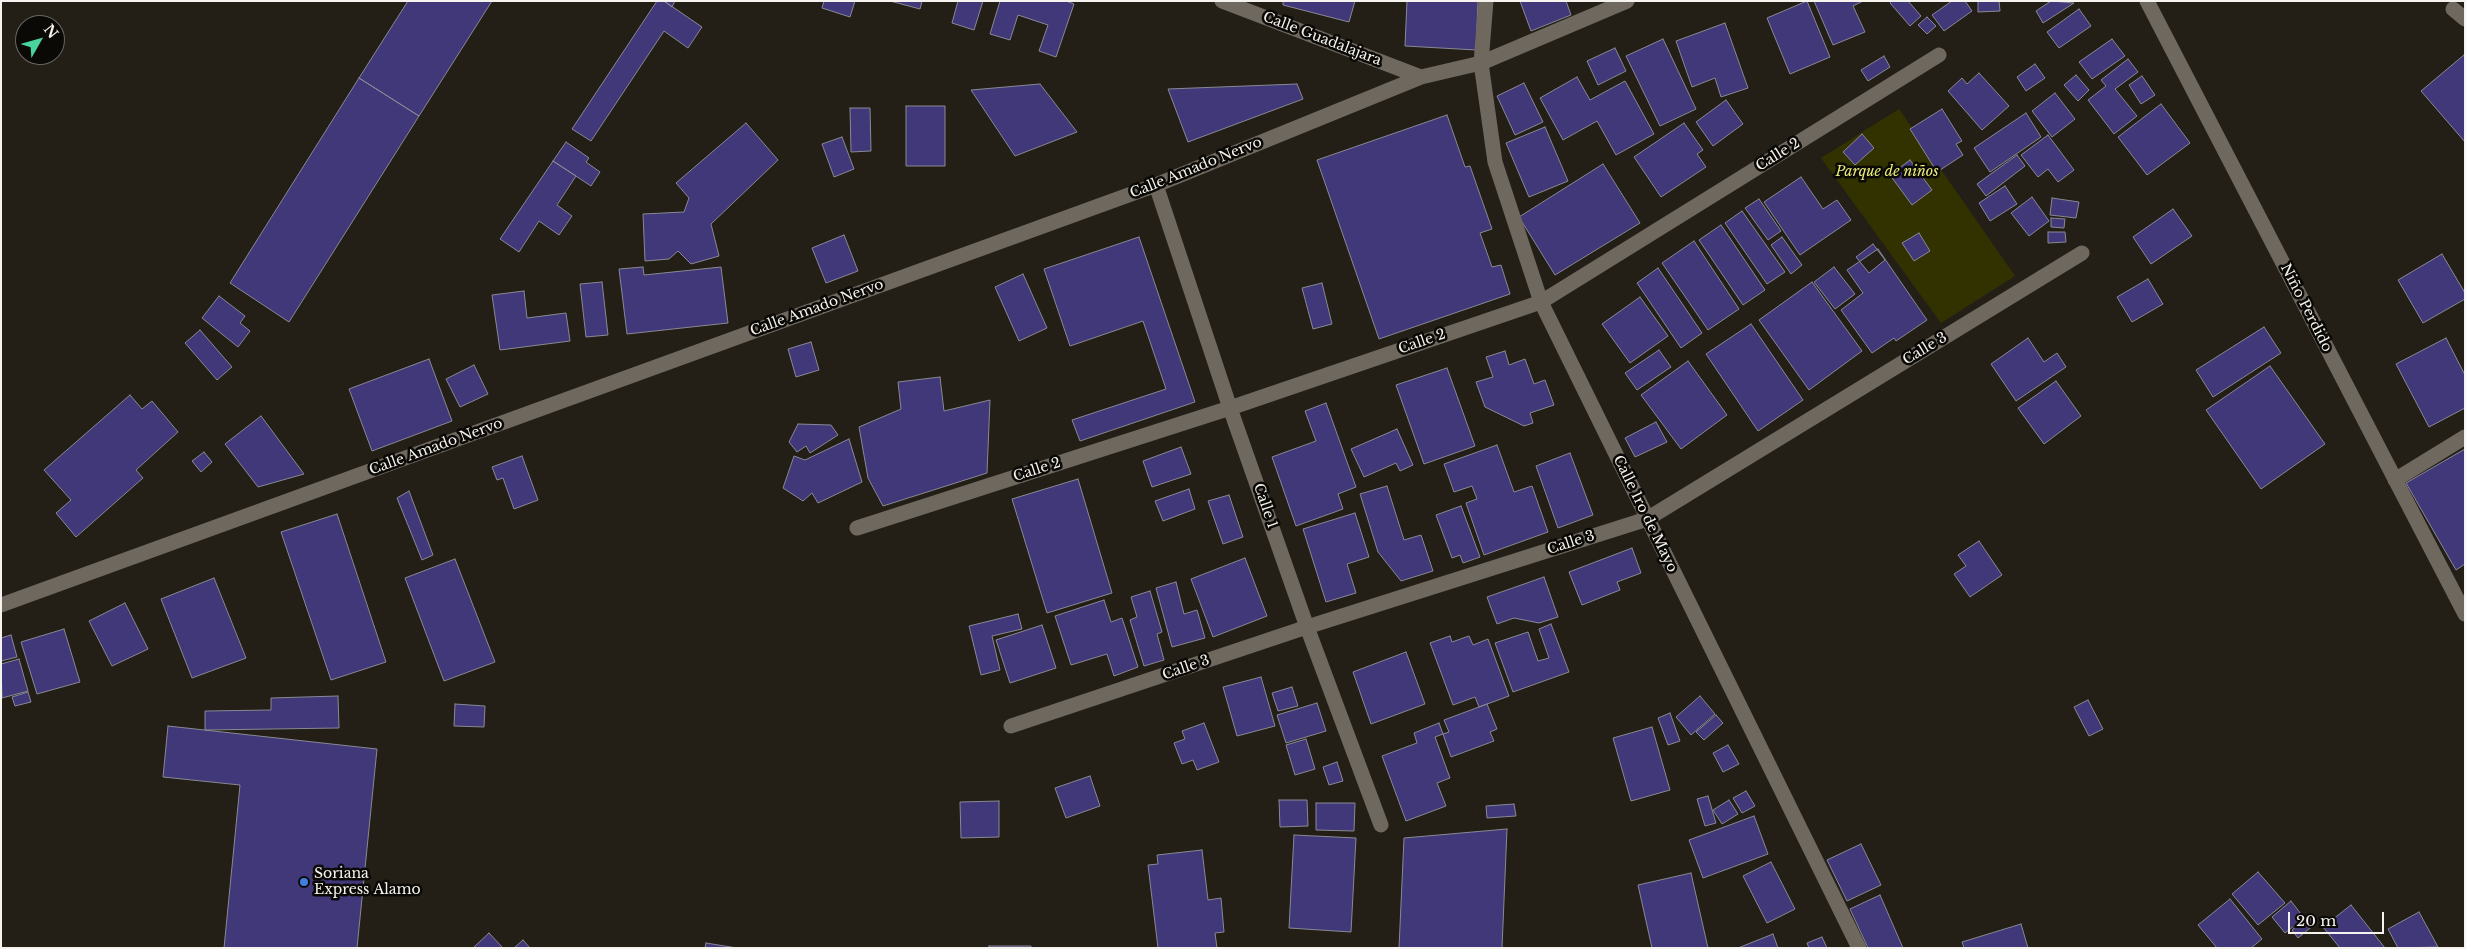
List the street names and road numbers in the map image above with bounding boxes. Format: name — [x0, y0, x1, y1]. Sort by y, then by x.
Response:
street label: Calle Guadalajara — [1260, 9, 1384, 69]
street label: Calle Amado Nervo — [1128, 134, 1264, 202]
street label: Calle 2 — [1753, 135, 1803, 175]
street label: Niño Perdido — [2277, 261, 2335, 355]
street label: Calle Amado Nervo — [748, 276, 886, 340]
street label: Calle 2 — [1396, 326, 1448, 358]
street label: Calle 3 — [1900, 329, 1950, 369]
street label: Calle Amado Nervo — [367, 415, 505, 479]
street label: Calle 1ro de Mayo — [1609, 453, 1681, 575]
street label: Calle 2 — [1011, 454, 1063, 486]
street label: Calle 1 — [1250, 481, 1280, 531]
street label: Calle 3 — [1545, 527, 1597, 559]
street label: Calle 3 — [1160, 652, 1212, 684]

